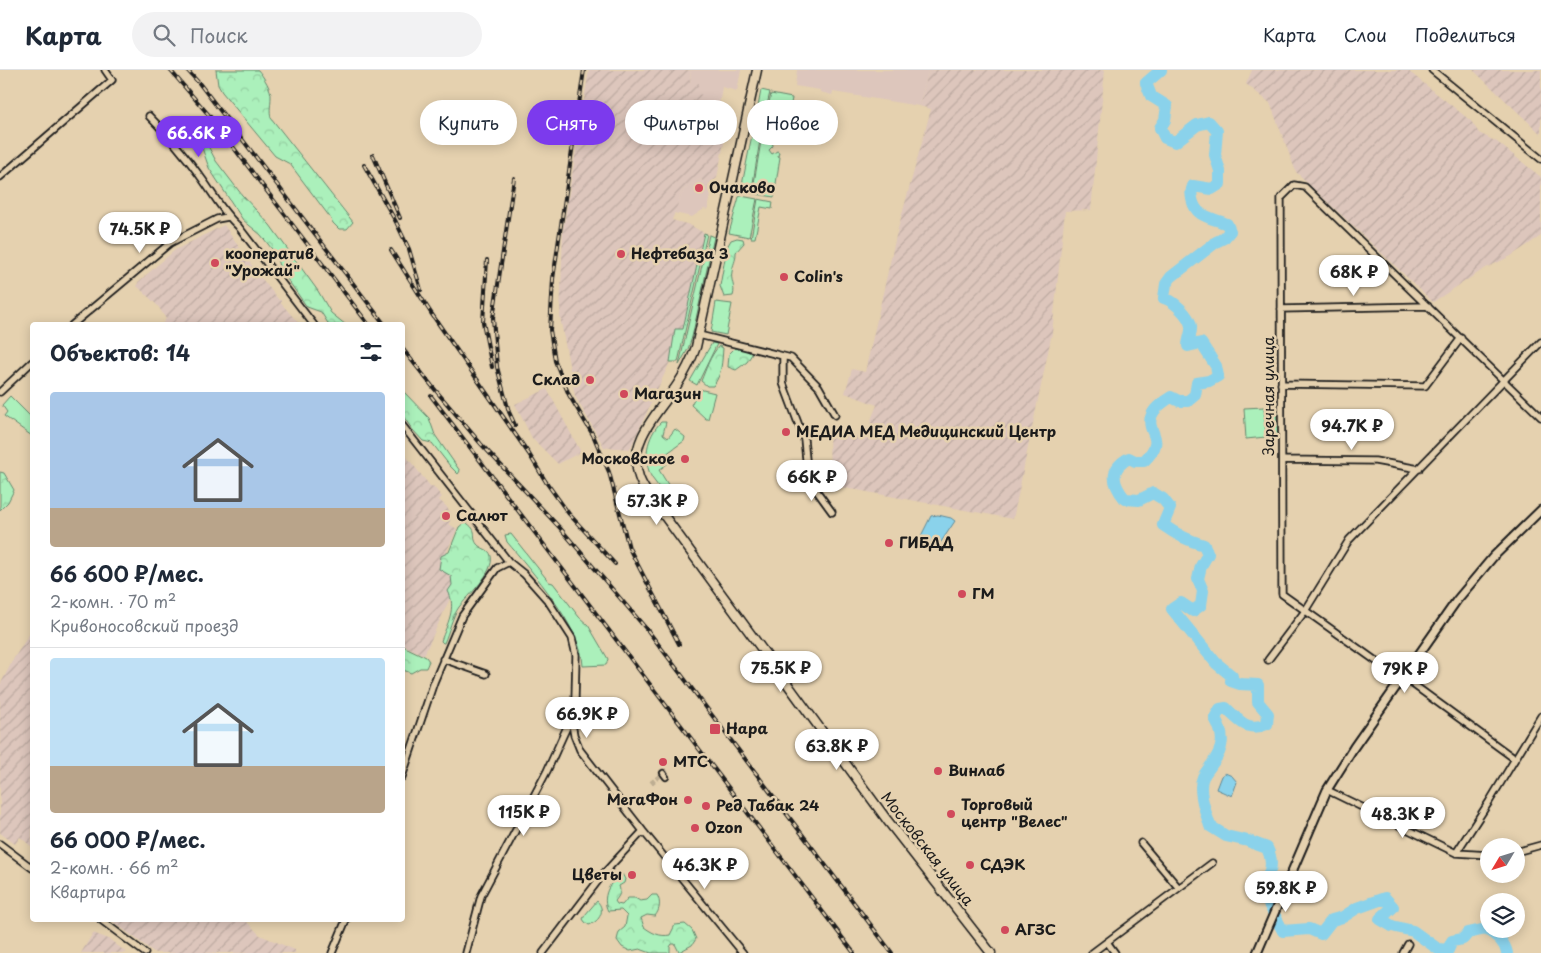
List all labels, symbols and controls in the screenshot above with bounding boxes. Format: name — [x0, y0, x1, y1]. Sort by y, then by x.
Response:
search box — [132, 12, 482, 57]
text: Карта — [25, 17, 102, 53]
icon: search — [150, 21, 178, 49]
text: Поиск — [190, 21, 248, 49]
text: Карта — [1263, 21, 1316, 48]
text: Слои — [1344, 21, 1387, 48]
text: Поделиться — [1415, 21, 1516, 48]
chip: Купить — [420, 100, 517, 145]
chip: Снять — [527, 100, 615, 145]
chip: Фильтры — [625, 100, 737, 145]
chip: Новое — [747, 100, 838, 145]
pin: 66.6K ₽ — [153, 116, 245, 158]
text: 66.6K ₽ — [167, 120, 231, 144]
place label: Очаково — [709, 175, 775, 198]
marker: Очаково — [693, 182, 705, 194]
pin: 74.5K ₽ — [94, 212, 186, 254]
text: 74.5K ₽ — [110, 216, 170, 240]
place label: кооператив "Урожай" — [225, 241, 314, 281]
place label: Нефтебаза 3 — [631, 241, 729, 264]
marker: Нефтебаза 3 — [615, 248, 627, 260]
pin: 68K ₽ — [1319, 254, 1389, 297]
marker: кооператив "Урожай" — [209, 257, 221, 269]
text: 68K ₽ — [1330, 259, 1378, 283]
place label: Colin's — [794, 264, 843, 287]
marker: Colin's — [778, 271, 790, 283]
text: Объектов: 14 — [50, 336, 190, 368]
street label: Заречная улица — [1256, 336, 1279, 456]
icon: filters — [357, 338, 385, 366]
place label: Склад — [532, 367, 580, 390]
marker: Склад — [584, 374, 596, 386]
place label: Магазин — [634, 381, 701, 404]
marker: Магазин — [618, 388, 630, 400]
pin: 94.7K ₽ — [1306, 408, 1398, 451]
text: 94.7K ₽ — [1321, 413, 1383, 437]
place label: МЕДИА МЕД Медицинский Центр — [796, 419, 1056, 442]
icon: home — [173, 425, 263, 515]
marker: МЕДИА МЕД Медицинский Центр — [780, 426, 792, 438]
place label: Московское — [581, 446, 676, 469]
marker: Московское — [679, 453, 691, 465]
pin: 66K ₽ — [777, 460, 847, 502]
text: 66K ₽ — [787, 464, 837, 488]
pin: 57.3K ₽ — [611, 484, 703, 526]
text: 57.3K ₽ — [626, 488, 688, 512]
place label: Салют — [456, 503, 509, 526]
marker: Салют — [440, 510, 452, 522]
place label: ГИБДД — [899, 530, 954, 553]
marker: ГИБДД — [883, 537, 895, 549]
text: 66 600 ₽/мес. — [50, 557, 204, 589]
place label: ГМ — [972, 581, 995, 604]
marker: ГМ — [956, 588, 968, 600]
text: 2-комн. · 70 m² — [50, 589, 176, 613]
text: Кривоносовский проезд — [50, 613, 238, 637]
pin: 75.5K ₽ — [735, 650, 827, 693]
pin: 79K ₽ — [1370, 652, 1440, 694]
text: 75.5K ₽ — [751, 655, 811, 679]
text: 79K ₽ — [1382, 656, 1428, 680]
icon: home — [173, 690, 263, 780]
pin: 66.9K ₽ — [541, 696, 633, 739]
text: 66.9K ₽ — [556, 701, 618, 725]
place label: Нара — [726, 716, 768, 739]
marker: Нара — [708, 722, 722, 736]
pin: 63.8K ₽ — [791, 728, 883, 771]
text: 63.8K ₽ — [806, 733, 868, 757]
place label: МТС — [673, 749, 708, 772]
marker: МТС — [657, 756, 669, 768]
place label: Винлаб — [948, 758, 1005, 781]
marker: Винлаб — [932, 765, 944, 777]
street label: Московская улица — [876, 786, 980, 911]
place label: МегаФон — [607, 787, 678, 810]
place label: Торговый центр "Велес" — [961, 792, 1068, 832]
place label: Ред Табак 24 — [716, 793, 819, 816]
pin: 115K ₽ — [483, 794, 565, 837]
marker: МегаФон — [682, 794, 694, 806]
pin: 48.3K ₽ — [1357, 796, 1449, 839]
text: 115K ₽ — [498, 799, 550, 823]
marker: Ред Табак 24 — [700, 800, 712, 812]
text: 48.3K ₽ — [1371, 801, 1435, 825]
marker: Торговый центр "Велес" — [945, 808, 957, 820]
place label: Ozon — [705, 815, 743, 838]
marker: Ozon — [689, 822, 701, 834]
text: 66 000 ₽/мес. — [50, 823, 205, 855]
north arrow — [1480, 838, 1525, 882]
map controls — [1480, 838, 1525, 938]
pin: 46.3K ₽ — [659, 848, 751, 890]
text: 46.3K ₽ — [673, 852, 737, 876]
place label: СДЭК — [980, 852, 1025, 875]
text: 2-комн. · 66 m² — [50, 855, 179, 879]
marker: СДЭК — [964, 859, 976, 871]
place label: Цветы — [572, 862, 622, 885]
marker: Цветы — [626, 869, 638, 881]
pin: 59.8K ₽ — [1240, 870, 1332, 913]
text: 59.8K ₽ — [1256, 875, 1316, 899]
text: Квартира — [50, 879, 125, 903]
button: layers — [1480, 893, 1525, 938]
place label: АГЗС — [1015, 917, 1056, 940]
marker: АГЗС — [999, 924, 1011, 936]

